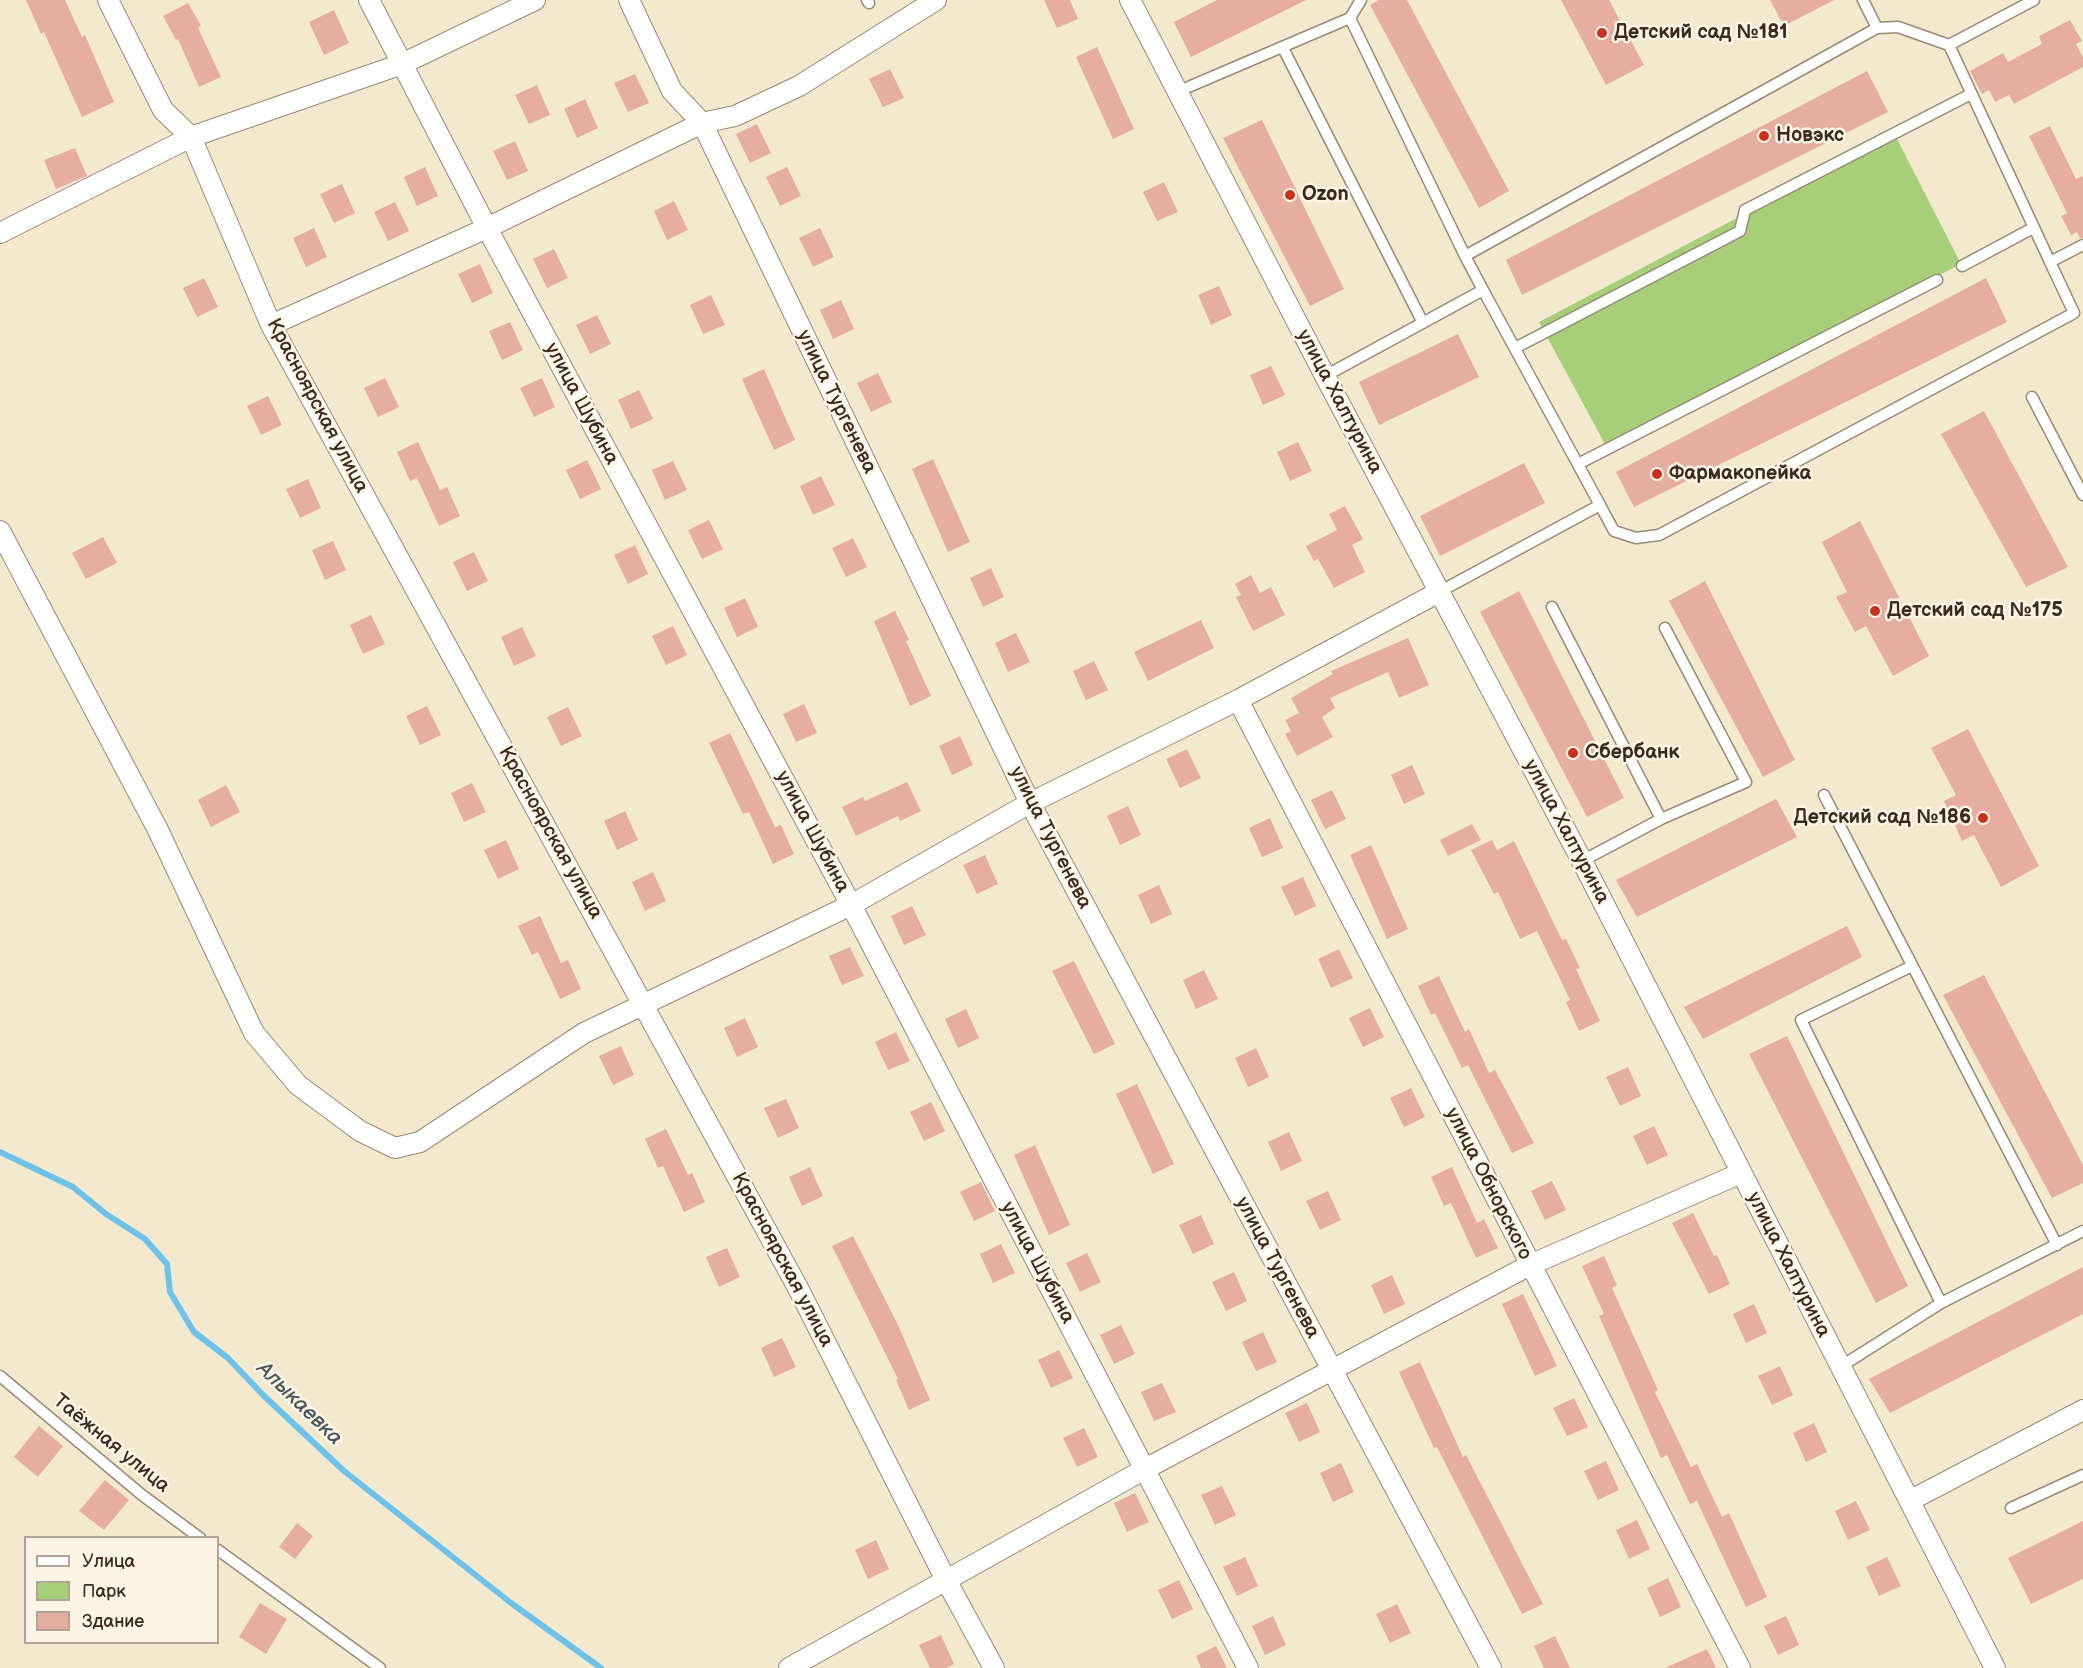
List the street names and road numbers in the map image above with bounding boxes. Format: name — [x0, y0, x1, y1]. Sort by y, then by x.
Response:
street label: Красноярская улица — [261, 315, 373, 497]
street label: улица Тургенева — [791, 326, 881, 478]
street label: улица Халтурина — [1291, 326, 1387, 478]
street label: улица Шубина — [539, 339, 623, 469]
street label: Красноярская улица — [493, 742, 607, 924]
street label: улица Халтурина — [1518, 756, 1614, 908]
street label: улица Тургенева — [1004, 763, 1096, 913]
street label: улица Шубина — [770, 767, 854, 897]
street label: улица Обнорского — [1439, 1104, 1537, 1264]
street label: Красноярская улица — [726, 1169, 838, 1351]
street label: улица Халтурина — [1741, 1188, 1835, 1342]
street label: улица Тургенева — [1230, 1193, 1324, 1343]
street label: улица Шубина — [995, 1198, 1079, 1328]
street label: Таёжная улица — [48, 1390, 174, 1498]

